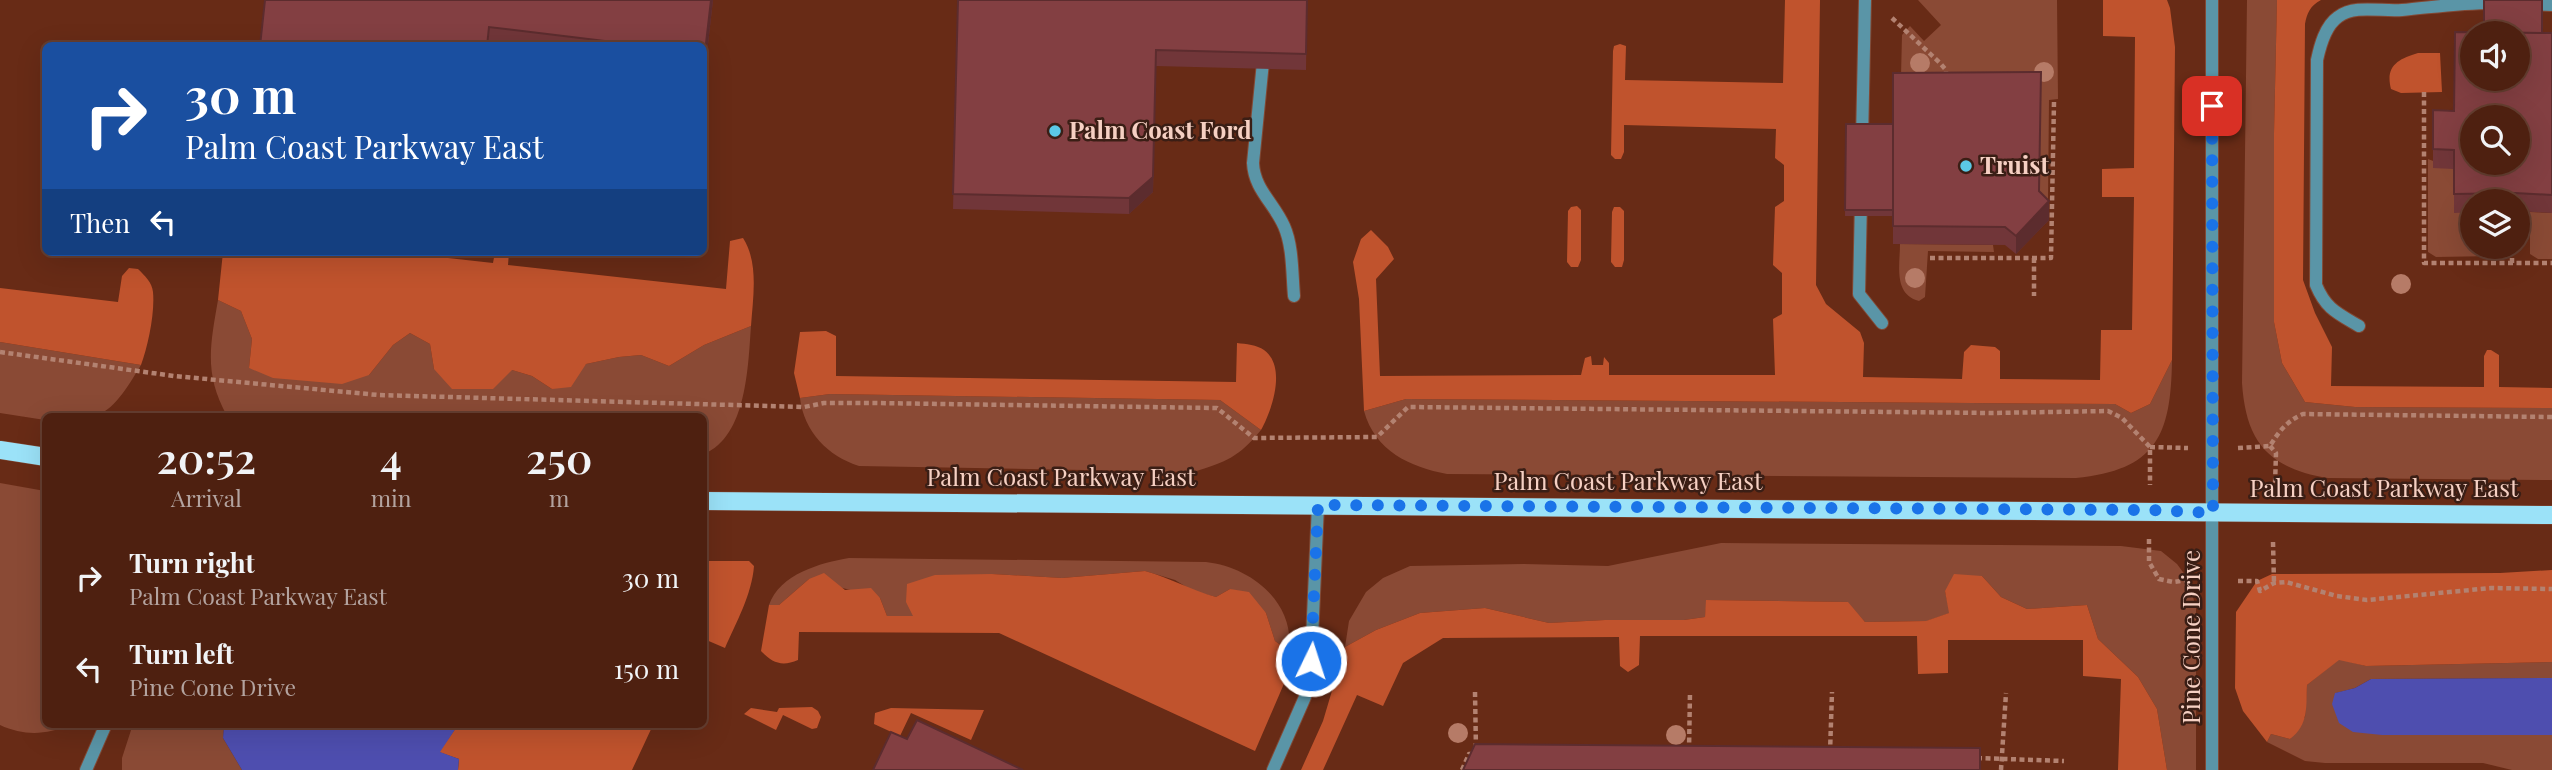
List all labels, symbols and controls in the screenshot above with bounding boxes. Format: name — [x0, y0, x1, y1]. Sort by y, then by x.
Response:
map controls — [2460, 21, 2530, 259]
button: sound — [2460, 21, 2530, 91]
text: 30 m — [185, 61, 296, 126]
icon: right — [70, 70, 161, 161]
pin — [2182, 76, 2242, 136]
icon: arrive — [2193, 87, 2231, 125]
button: search — [2460, 105, 2530, 175]
place label: Palm Coast Ford — [1069, 113, 1252, 145]
marker: Palm Coast Ford — [1047, 123, 1063, 139]
text: Palm Coast Parkway East — [185, 124, 544, 167]
place label: Truist — [1980, 148, 2049, 180]
marker: Truist — [1958, 158, 1974, 174]
button: layers — [2460, 189, 2530, 259]
icon: left — [144, 203, 182, 241]
text: Then — [70, 205, 130, 240]
text: 20:52 — [156, 429, 256, 485]
text: 4 — [380, 429, 402, 485]
text: 250 — [526, 429, 593, 485]
street label: Palm Coast Parkway East — [927, 460, 1196, 492]
street label: Palm Coast Parkway East — [1494, 464, 1763, 496]
street label: Palm Coast Parkway East — [2250, 471, 2519, 503]
text: Arrival — [171, 482, 242, 513]
text: min — [371, 482, 412, 513]
text: m — [549, 482, 569, 513]
text: Turn right — [129, 545, 255, 580]
street label: Pine Cone Drive — [2174, 550, 2206, 724]
icon: right — [70, 559, 108, 597]
text: 30 m — [622, 560, 679, 595]
text: Palm Coast Parkway East — [129, 580, 387, 611]
position arrow — [1274, 624, 1348, 698]
text: Turn left — [129, 636, 234, 671]
icon: left — [70, 650, 108, 688]
text: 150 m — [614, 651, 679, 686]
text: Pine Cone Drive — [129, 671, 296, 702]

